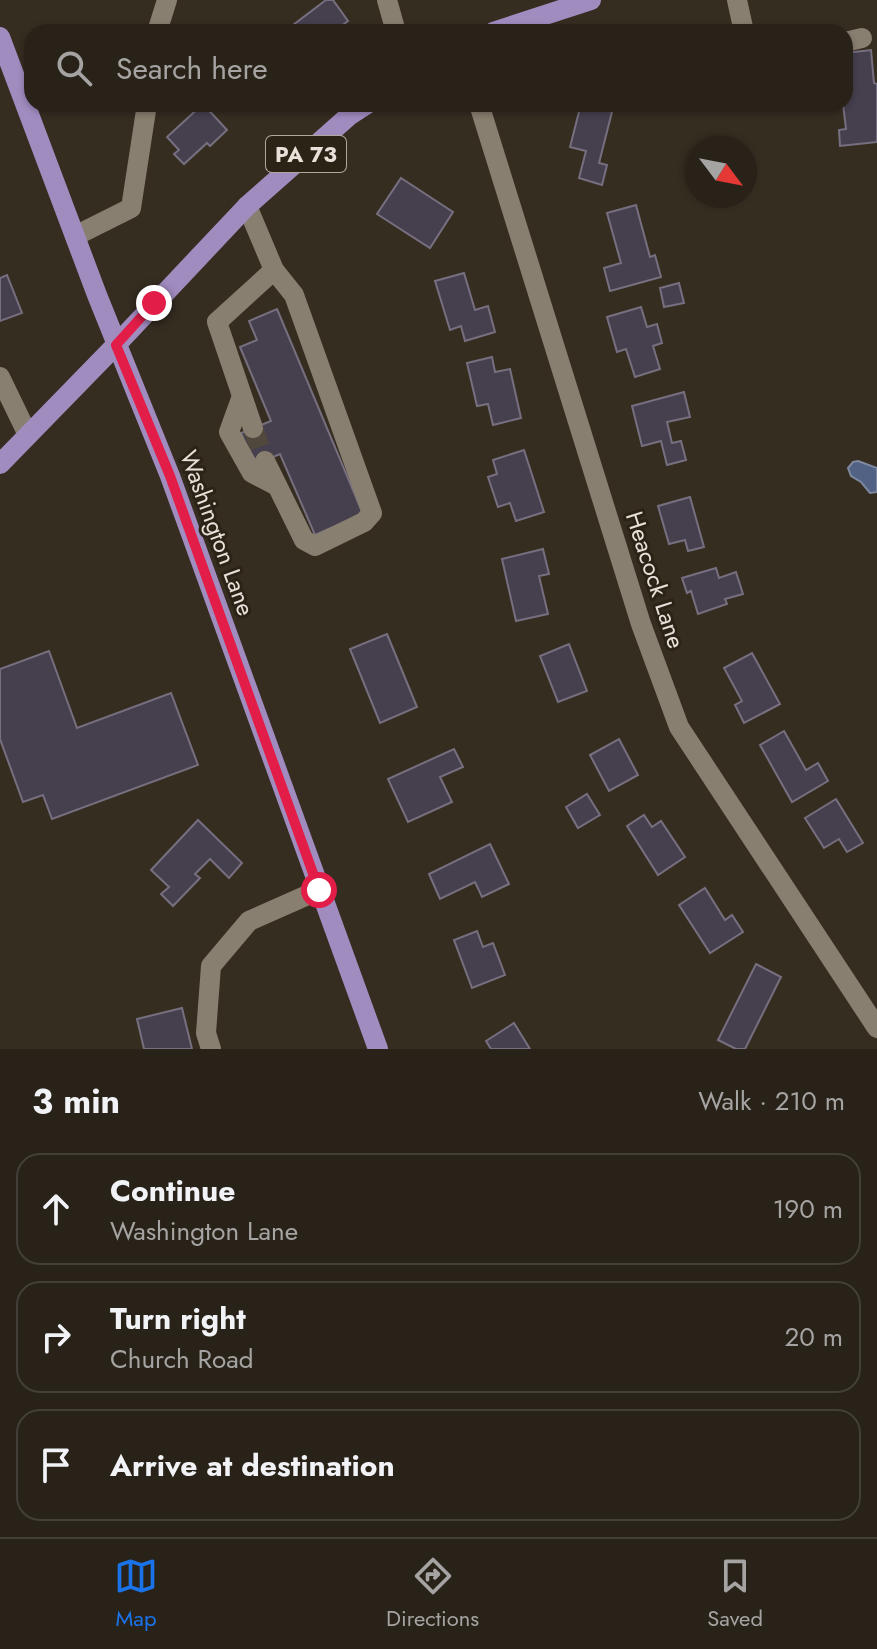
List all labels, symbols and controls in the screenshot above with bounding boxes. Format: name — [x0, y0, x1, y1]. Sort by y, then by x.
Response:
search box — [24, 24, 853, 112]
icon: search — [52, 46, 96, 90]
text: Search here — [116, 47, 268, 90]
road number: PA 73 — [266, 136, 346, 172]
north arrow — [685, 136, 757, 208]
route end — [136, 285, 172, 321]
street label: Washington Lane — [171, 445, 264, 620]
street label: Heacock Lane — [617, 507, 694, 653]
route start — [301, 872, 337, 908]
text: 3 min — [32, 1077, 120, 1126]
text: Walk · 210 m — [698, 1082, 845, 1120]
text: Continue — [110, 1169, 236, 1212]
icon: ahead — [34, 1187, 78, 1231]
text: 190 m — [773, 1190, 843, 1228]
text: Washington Lane — [110, 1212, 298, 1250]
text: Turn right — [110, 1297, 246, 1340]
icon: right — [34, 1315, 78, 1359]
text: 20 m — [785, 1318, 843, 1356]
text: Church Road — [110, 1340, 254, 1378]
icon: arrive — [34, 1443, 78, 1487]
text: Arrive at destination — [110, 1444, 395, 1487]
tab: Map — [114, 1554, 158, 1634]
tab: Directions — [386, 1554, 479, 1634]
tab: Saved — [707, 1554, 763, 1634]

